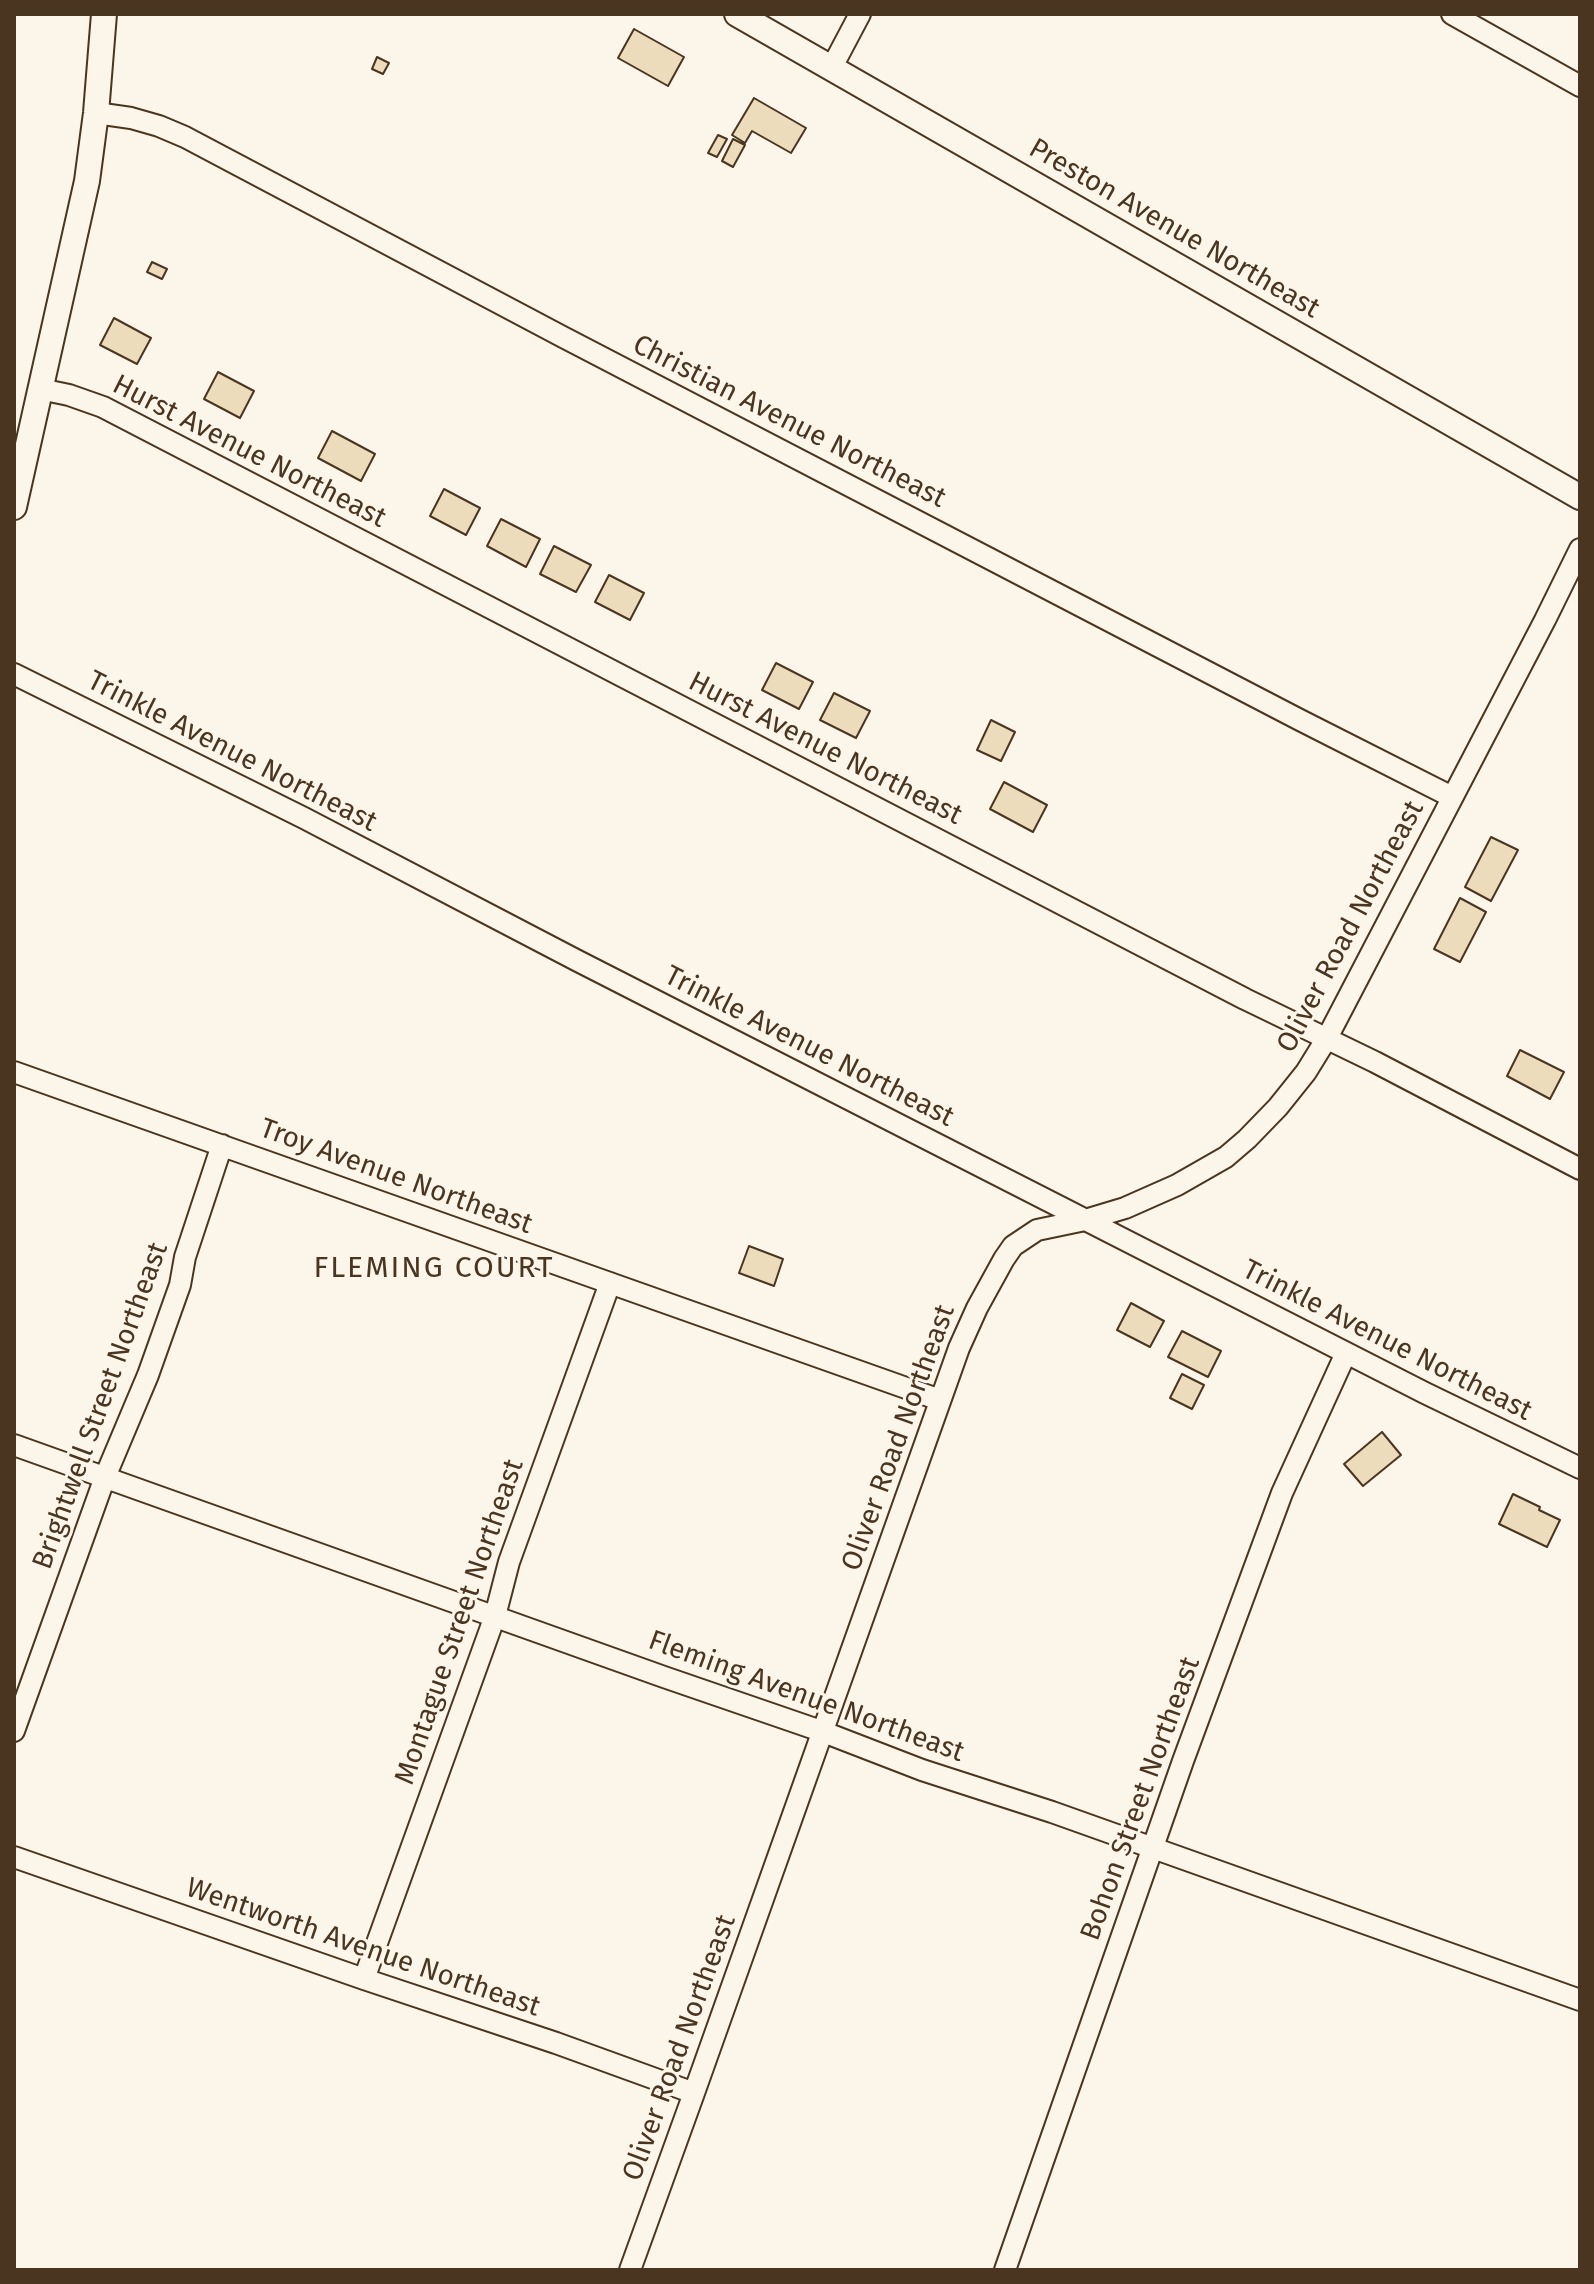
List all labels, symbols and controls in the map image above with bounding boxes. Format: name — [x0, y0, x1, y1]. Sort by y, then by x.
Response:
street label: Preston Avenue Northeast — [1023, 132, 1325, 326]
street label: Christian Avenue Northeast — [627, 328, 951, 516]
street label: Hurst Avenue Northeast — [107, 368, 391, 536]
street label: Trinkle Avenue Northeast — [82, 664, 382, 840]
street label: Hurst Avenue Northeast — [683, 665, 967, 833]
street label: Oliver Road Northeast — [1270, 795, 1432, 1059]
street label: Trinkle Avenue Northeast — [659, 959, 959, 1135]
street label: Troy Avenue Northeast — [255, 1112, 537, 1242]
street label: Brightwell Street Northeast — [26, 1238, 176, 1574]
district label: FLEMING COURT — [313, 1251, 555, 1287]
street label: Trinkle Avenue Northeast — [1237, 1253, 1537, 1429]
street label: Oliver Road Northeast — [835, 1300, 963, 1576]
street label: Montague Street Northeast — [388, 1455, 532, 1789]
street label: Fleming Avenue Northeast — [644, 1624, 968, 1770]
street label: Bohon Street Northeast — [1074, 1653, 1208, 1945]
street label: Wentworth Avenue Northeast — [182, 1872, 544, 2024]
street label: Oliver Road Northeast — [616, 1910, 744, 2186]

